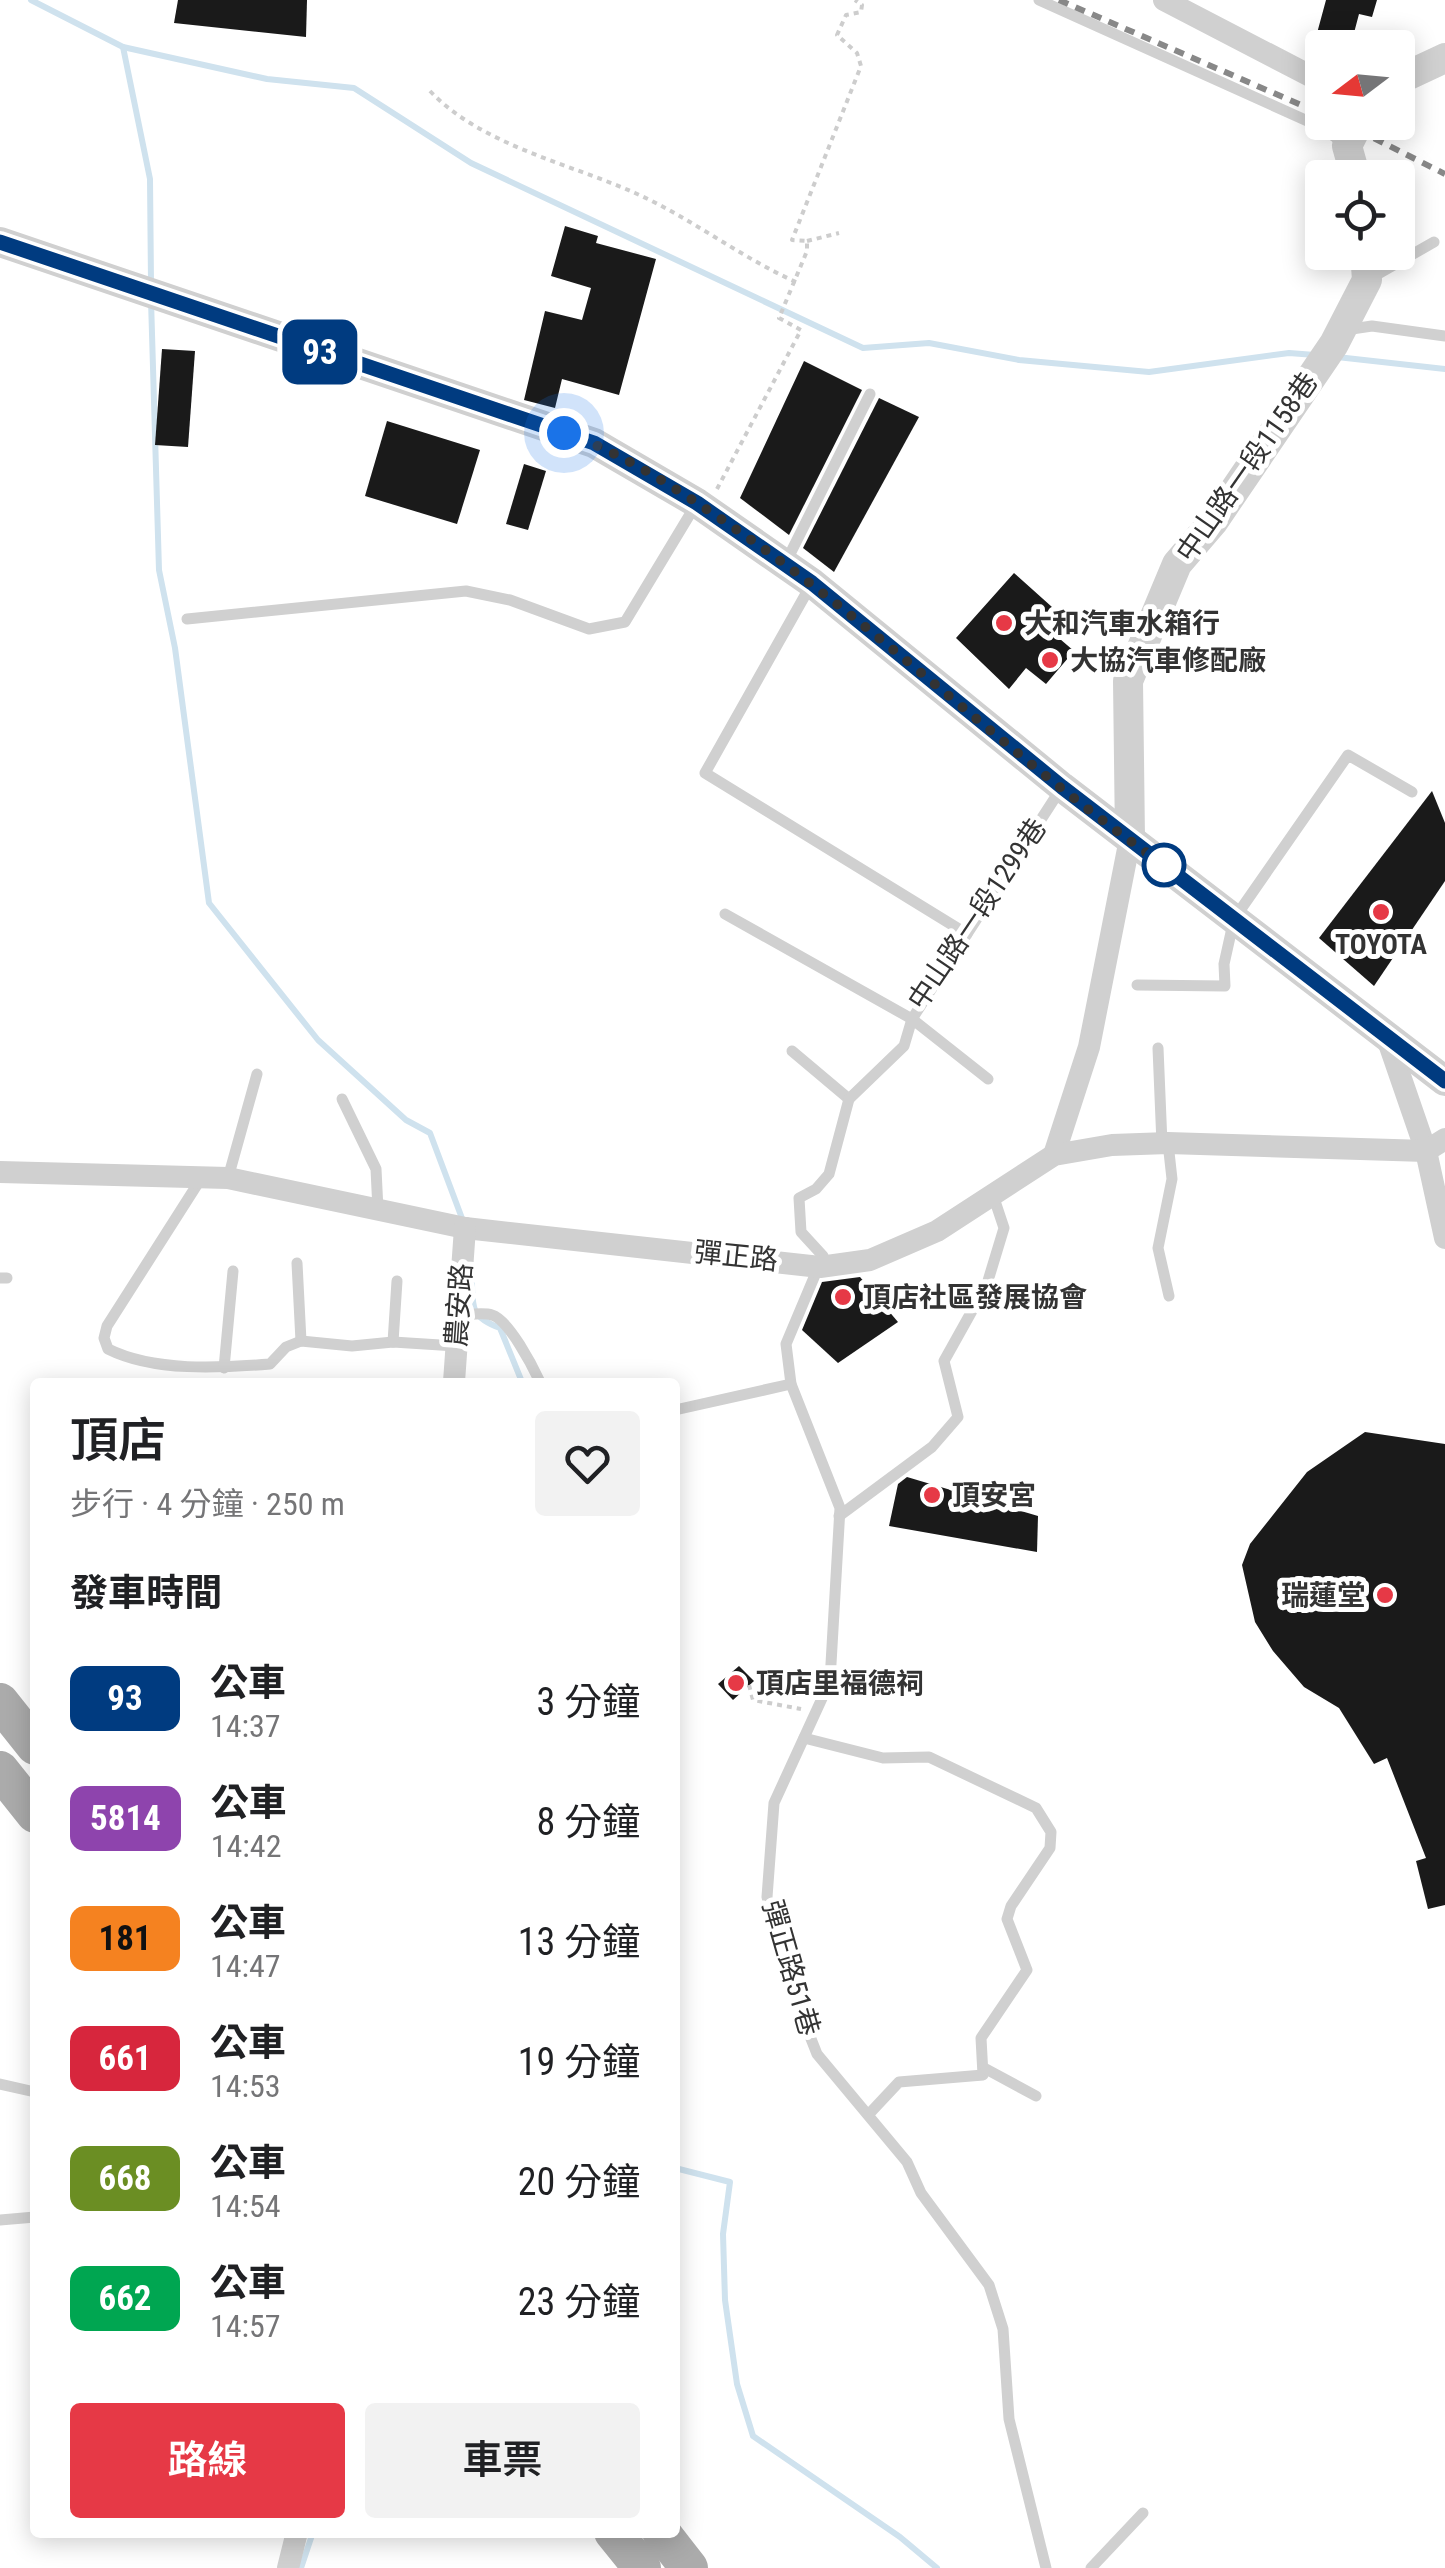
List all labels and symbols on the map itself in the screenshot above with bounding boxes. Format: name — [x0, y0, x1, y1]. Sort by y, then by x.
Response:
north arrow — [1305, 30, 1415, 140]
line badge: 93 — [275, 320, 365, 384]
street label: 中山路一段1158巷 — [1169, 366, 1325, 568]
your location — [539, 408, 589, 458]
place label: 大和汽車水箱行 — [1024, 607, 1220, 640]
marker: 大和汽車水箱行 — [993, 612, 1015, 634]
place label: 大協汽車修配廠 — [1070, 644, 1266, 677]
marker: 大協汽車修配廠 — [1039, 649, 1061, 671]
street label: 中山路一段1299巷 — [901, 812, 1053, 1016]
unlabelled marker — [1143, 844, 1185, 886]
marker: TOYOTA — [1370, 901, 1392, 923]
place label: TOYOTA — [1335, 928, 1427, 961]
street label: 彈正路 — [692, 1235, 780, 1277]
street label: 農安路 — [440, 1262, 478, 1348]
place label: 頂店社區發展協會 — [863, 1281, 1087, 1314]
marker: 頂店社區發展協會 — [832, 1286, 854, 1308]
place label: 頂安宮 — [952, 1479, 1036, 1512]
marker: 頂安宮 — [921, 1484, 943, 1506]
place label: 瑞蓮堂 — [1281, 1579, 1365, 1612]
marker: 瑞蓮堂 — [1374, 1584, 1396, 1606]
place label: 頂店里福德祠 — [756, 1667, 924, 1700]
marker: 頂店里福德祠 — [725, 1672, 747, 1694]
street label: 彈正路51巷 — [756, 1896, 826, 2040]

